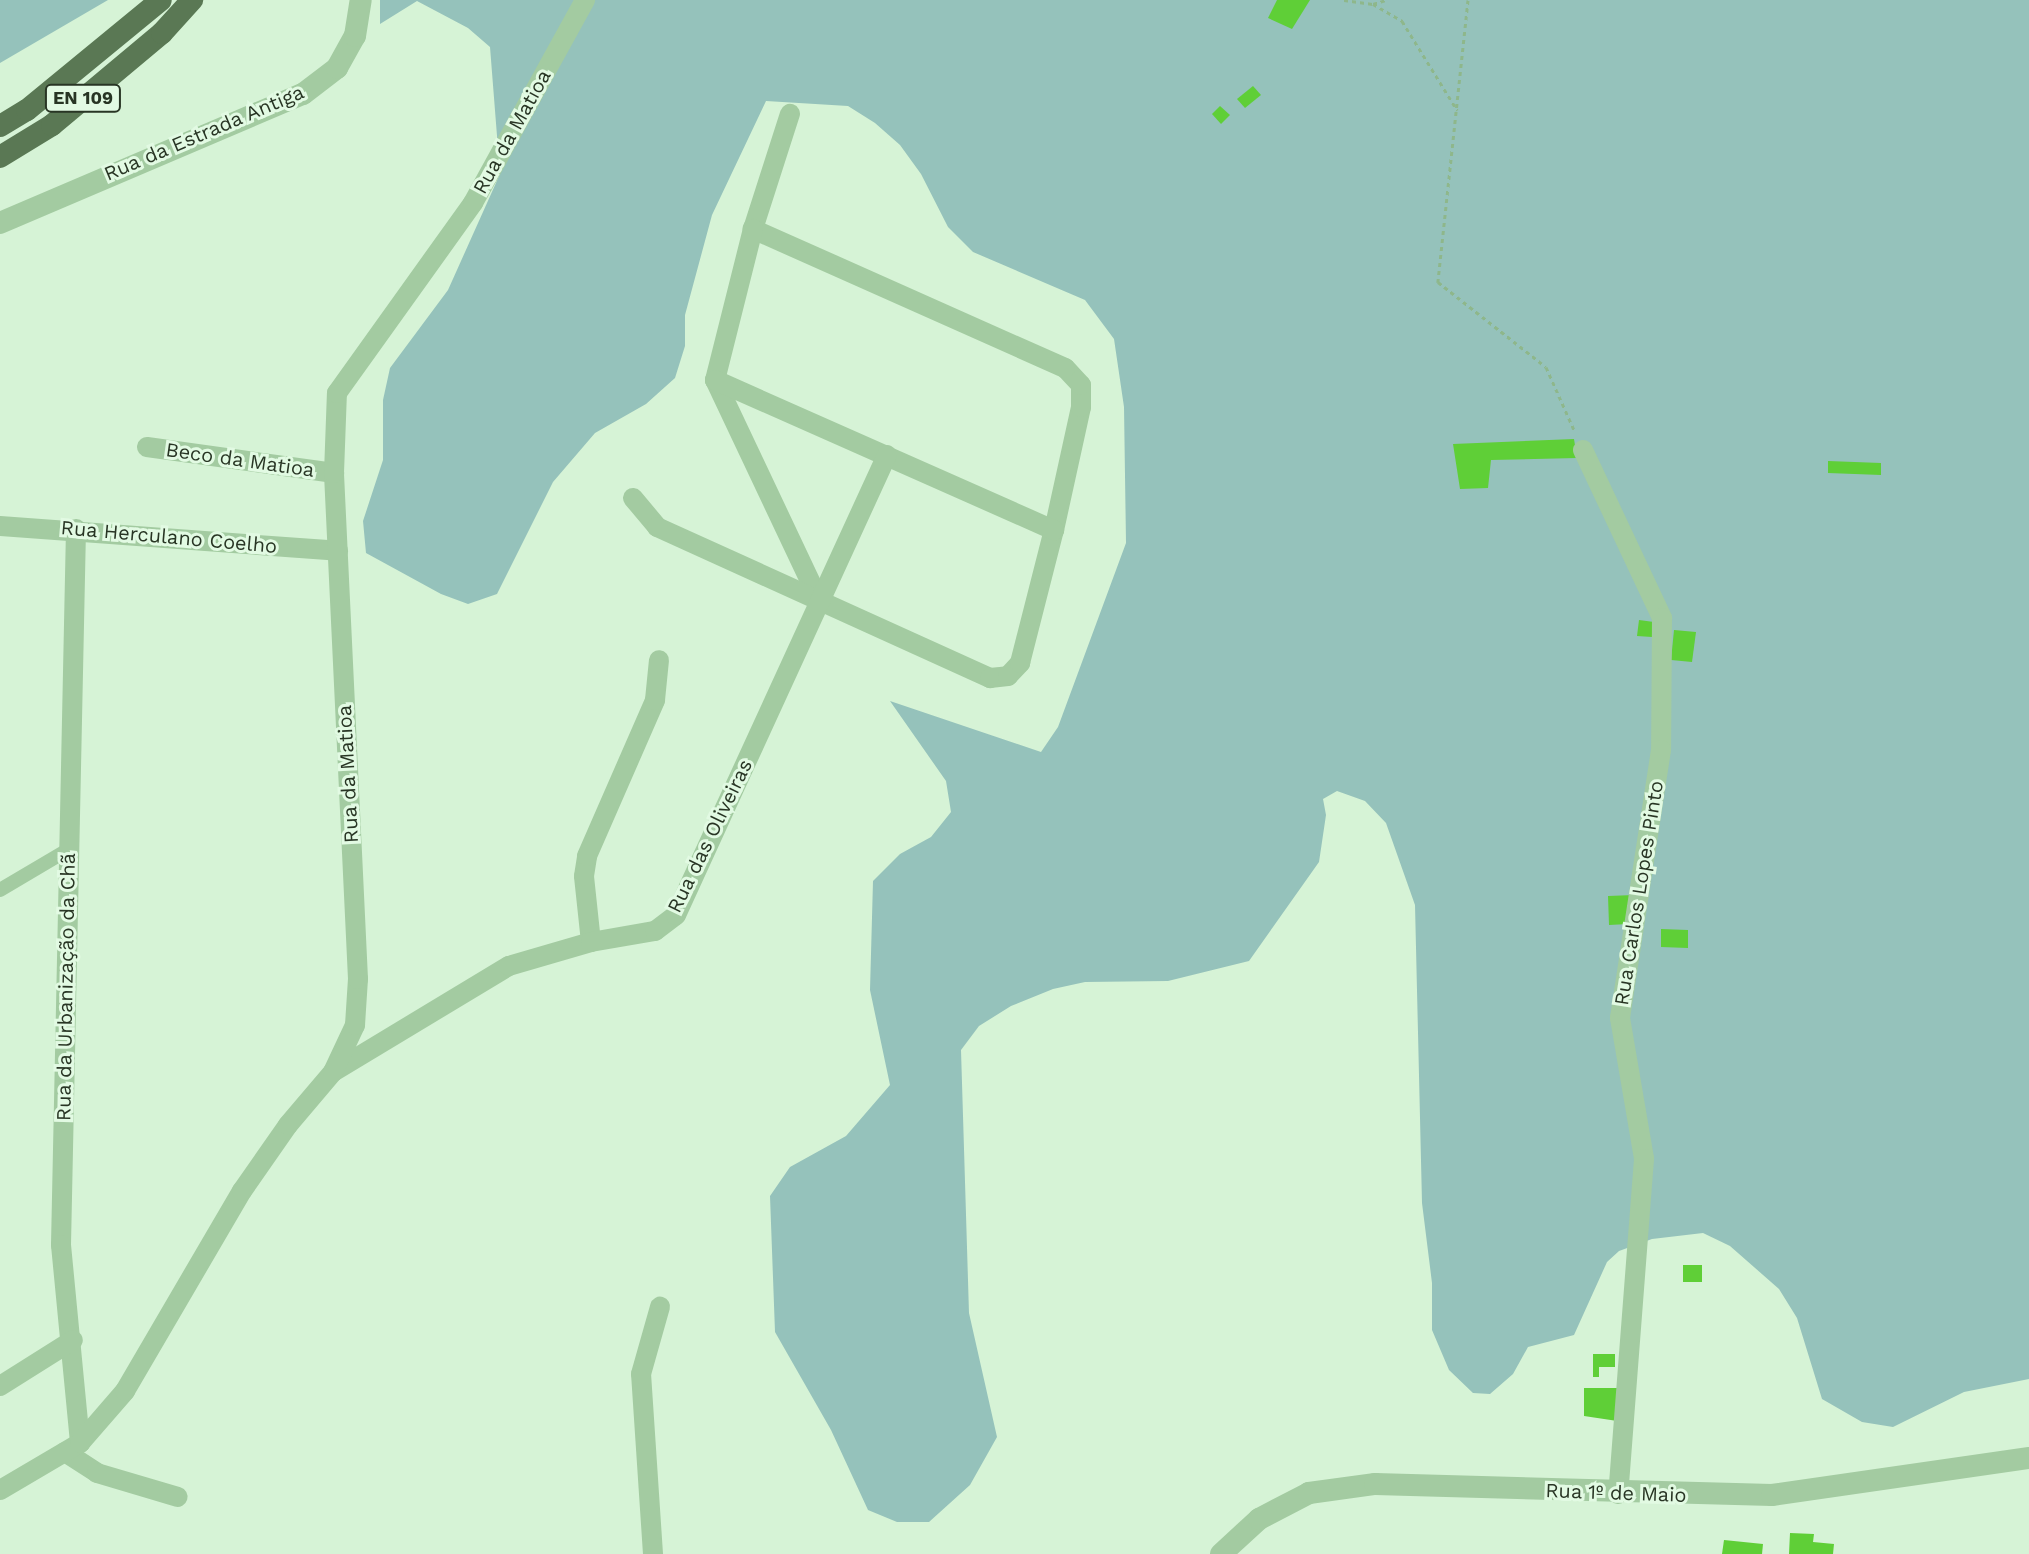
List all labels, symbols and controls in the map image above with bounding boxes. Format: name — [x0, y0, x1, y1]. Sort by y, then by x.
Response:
street label: Rua da Matioa — [468, 65, 556, 199]
street label: Rua da Estrada Antiga — [99, 80, 309, 186]
road number: EN 109 — [43, 84, 123, 112]
street label: Beco da Matioa — [164, 438, 316, 482]
street label: Rua Herculano Coelho — [60, 516, 278, 558]
street label: Rua da Matioa — [332, 704, 364, 844]
street label: Rua das Oliveiras — [662, 755, 758, 917]
street label: Rua Carlos Lopes Pinto — [1609, 779, 1669, 1007]
street label: Rua da Urbanização da Chã — [52, 852, 80, 1122]
street label: Rua 1º de Maio — [1545, 1479, 1687, 1507]

